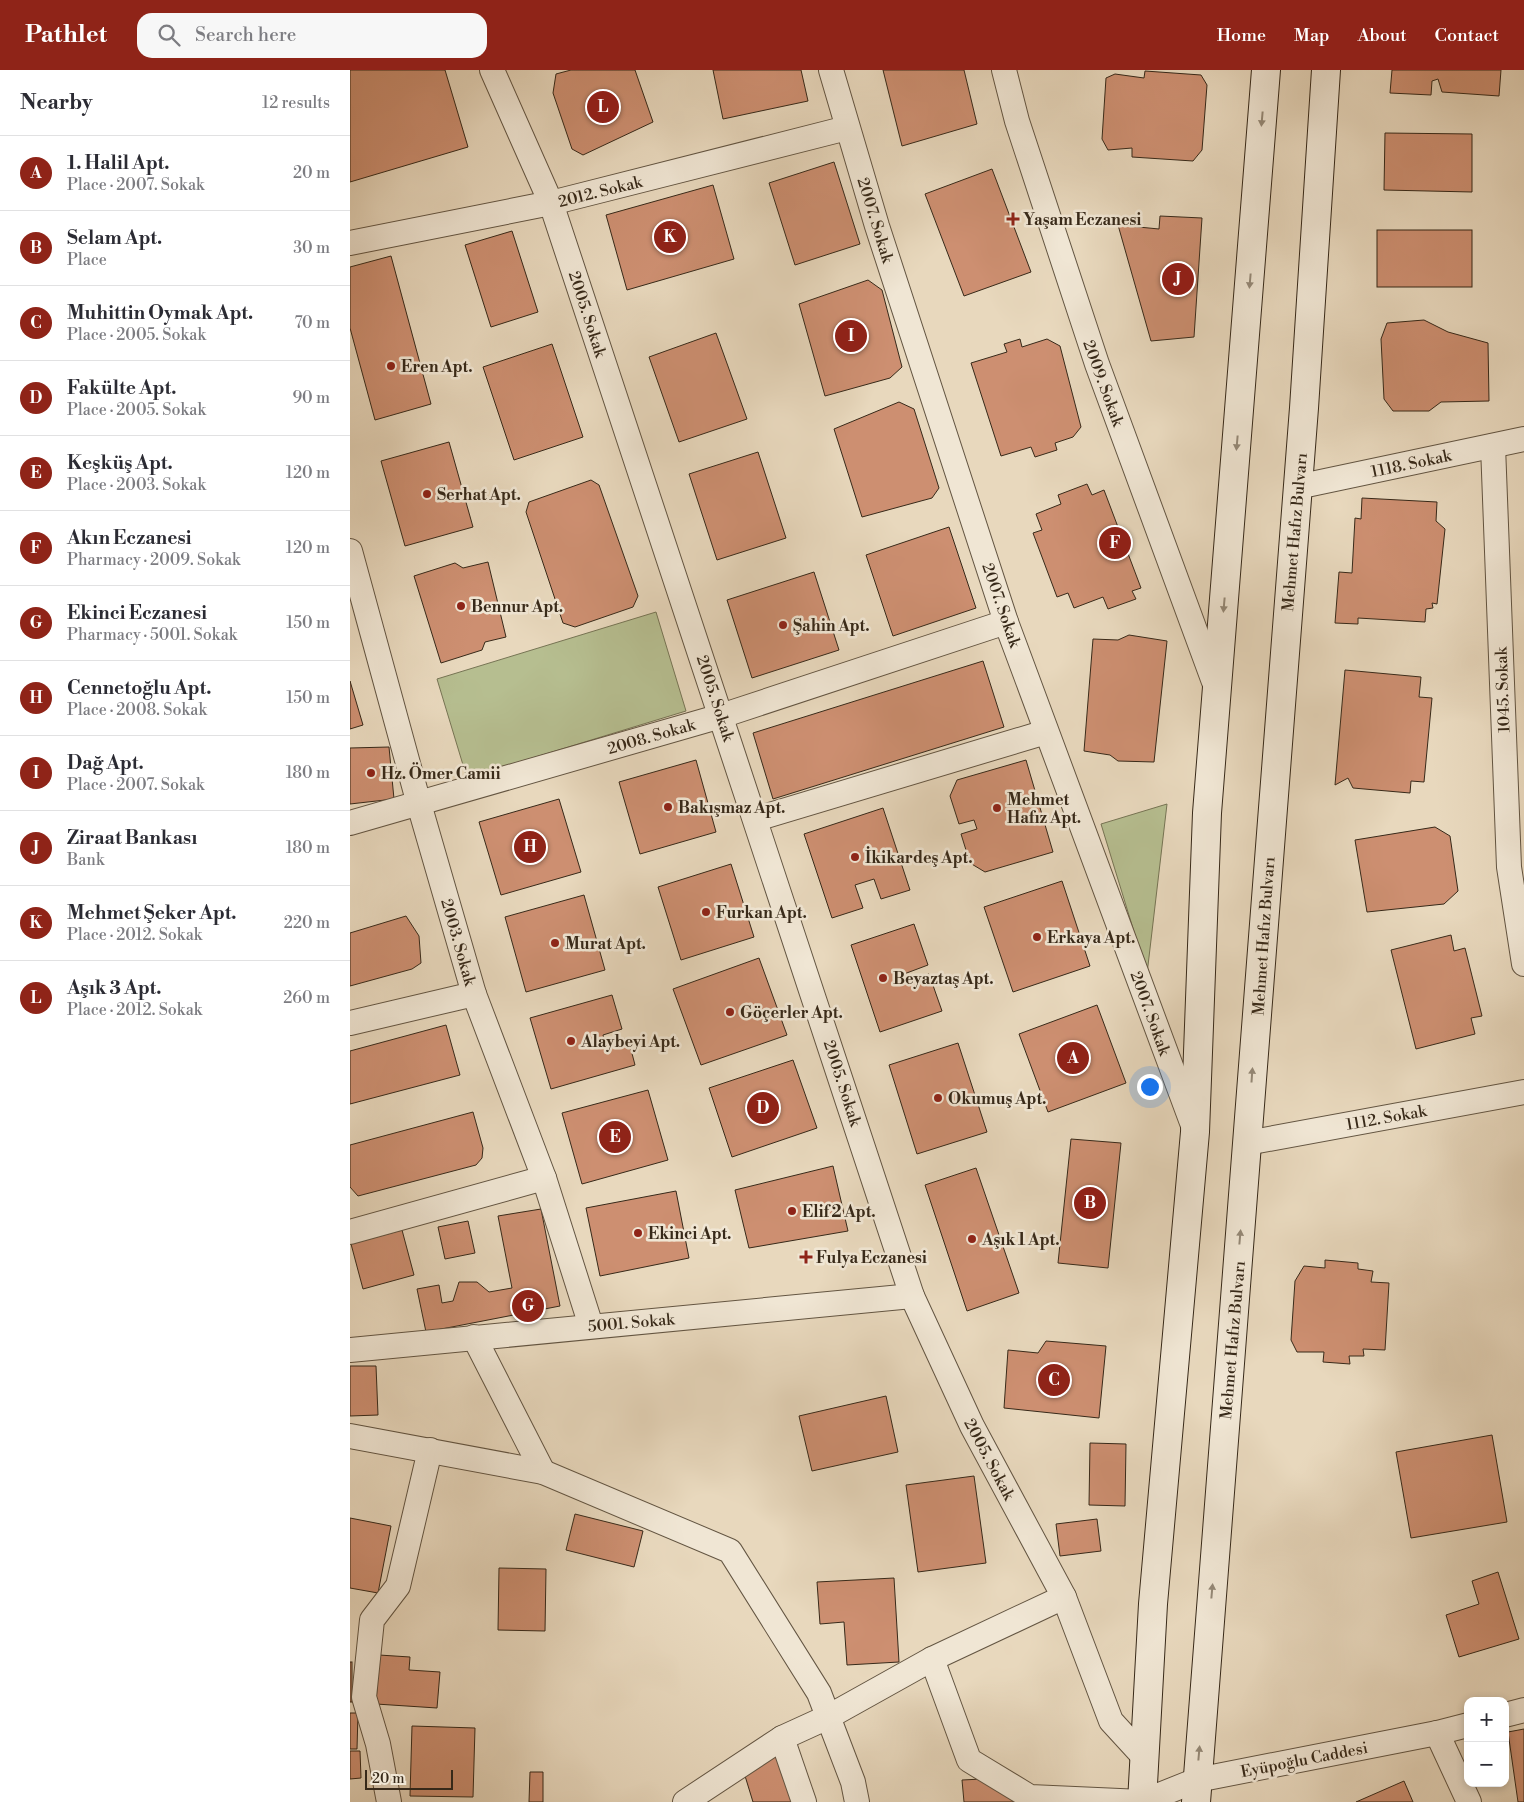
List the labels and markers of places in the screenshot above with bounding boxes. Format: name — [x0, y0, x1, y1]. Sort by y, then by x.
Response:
pin: L — [587, 88, 619, 126]
place label: Yaşam Eczanesi — [1023, 210, 1141, 230]
marker: Yaşam Eczanesi — [1007, 213, 1019, 225]
pin: K — [654, 218, 686, 256]
pin: J — [1162, 260, 1194, 298]
pin: I — [835, 317, 867, 355]
place label: Eren Apt. — [401, 357, 473, 377]
marker: Eren Apt. — [385, 360, 397, 372]
place label: Serhat Apt. — [437, 485, 521, 505]
marker: Serhat Apt. — [421, 488, 433, 500]
pin: F — [1099, 524, 1131, 562]
place label: Bennur Apt. — [471, 597, 563, 617]
marker: Bennur Apt. — [455, 600, 467, 612]
place label: Şahin Apt. — [793, 616, 870, 636]
marker: Şahin Apt. — [777, 619, 789, 631]
place label: Hz. Ömer Camii — [381, 762, 501, 784]
marker: Hz. Ömer Camii — [365, 767, 377, 779]
place label: Mehmet Hafız Apt. — [1007, 790, 1081, 828]
place label: Bakışmaz Apt. — [678, 798, 785, 818]
marker: Bakışmaz Apt. — [662, 801, 674, 813]
marker: Mehmet Hafız Apt. — [991, 802, 1003, 814]
pin: H — [514, 828, 546, 866]
place label: İkikardeş Apt. — [865, 846, 973, 868]
marker: İkikardeş Apt. — [849, 851, 861, 863]
place label: Furkan Apt. — [716, 903, 807, 923]
marker: Furkan Apt. — [700, 906, 712, 918]
place label: Erkaya Apt. — [1047, 928, 1135, 948]
marker: Erkaya Apt. — [1031, 931, 1043, 943]
place label: Murat Apt. — [565, 934, 646, 954]
marker: Murat Apt. — [549, 937, 561, 949]
place label: Beyaztaş Apt. — [893, 969, 994, 989]
marker: Beyaztaş Apt. — [877, 972, 889, 984]
place label: Göçerler Apt. — [740, 1003, 843, 1023]
marker: Göçerler Apt. — [724, 1006, 736, 1018]
place label: Alaybeyi Apt. — [580, 1032, 680, 1052]
marker: Alaybeyi Apt. — [565, 1035, 577, 1047]
pin: A — [1057, 1039, 1089, 1077]
pin: D — [747, 1089, 779, 1127]
place label: Okumuş Apt. — [948, 1089, 1046, 1109]
marker: Okumuş Apt. — [932, 1092, 944, 1104]
pin: E — [599, 1118, 631, 1156]
pin: B — [1074, 1184, 1106, 1222]
place label: Elif 2 Apt. — [802, 1202, 876, 1222]
marker: Elif 2 Apt. — [786, 1205, 798, 1217]
place label: Ekinci Apt. — [648, 1224, 731, 1244]
marker: Ekinci Apt. — [632, 1227, 644, 1239]
place label: Aşık 1 Apt. — [981, 1230, 1060, 1250]
marker: Aşık 1 Apt. — [966, 1233, 978, 1245]
place label: Fulya Eczanesi — [816, 1248, 927, 1268]
marker: Fulya Eczanesi — [800, 1251, 812, 1263]
pin: G — [512, 1287, 544, 1325]
pin: C — [1038, 1361, 1070, 1399]

